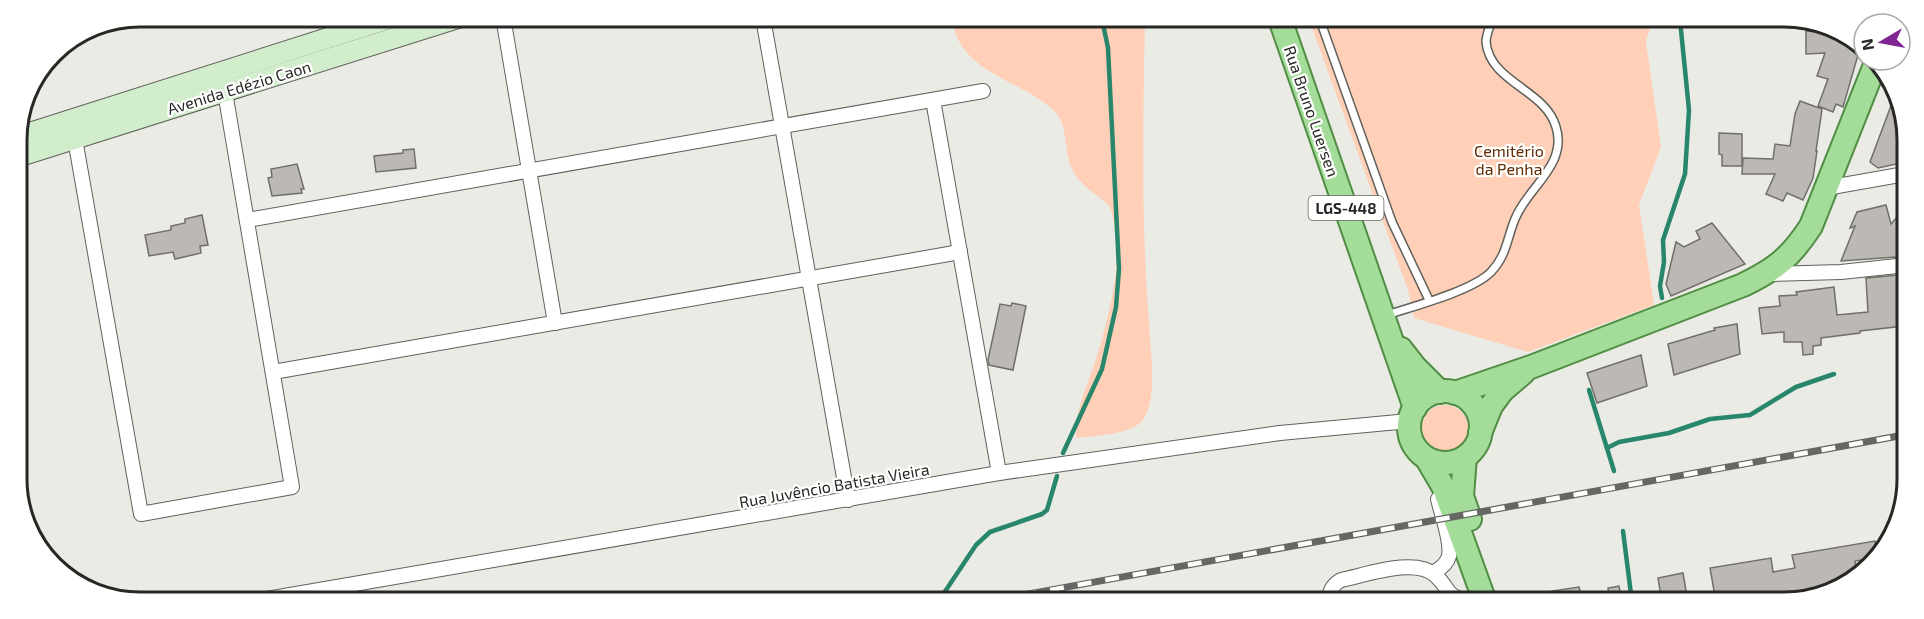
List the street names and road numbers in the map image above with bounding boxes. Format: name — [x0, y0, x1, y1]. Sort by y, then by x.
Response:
street label: Rua Bruno Luersen — [1281, 43, 1343, 179]
street label: Avenida Edézio Caon — [165, 56, 313, 118]
road number: LGS-448 — [1308, 196, 1384, 220]
street label: Rua Juvêncio Batista Vieira — [737, 459, 931, 511]

